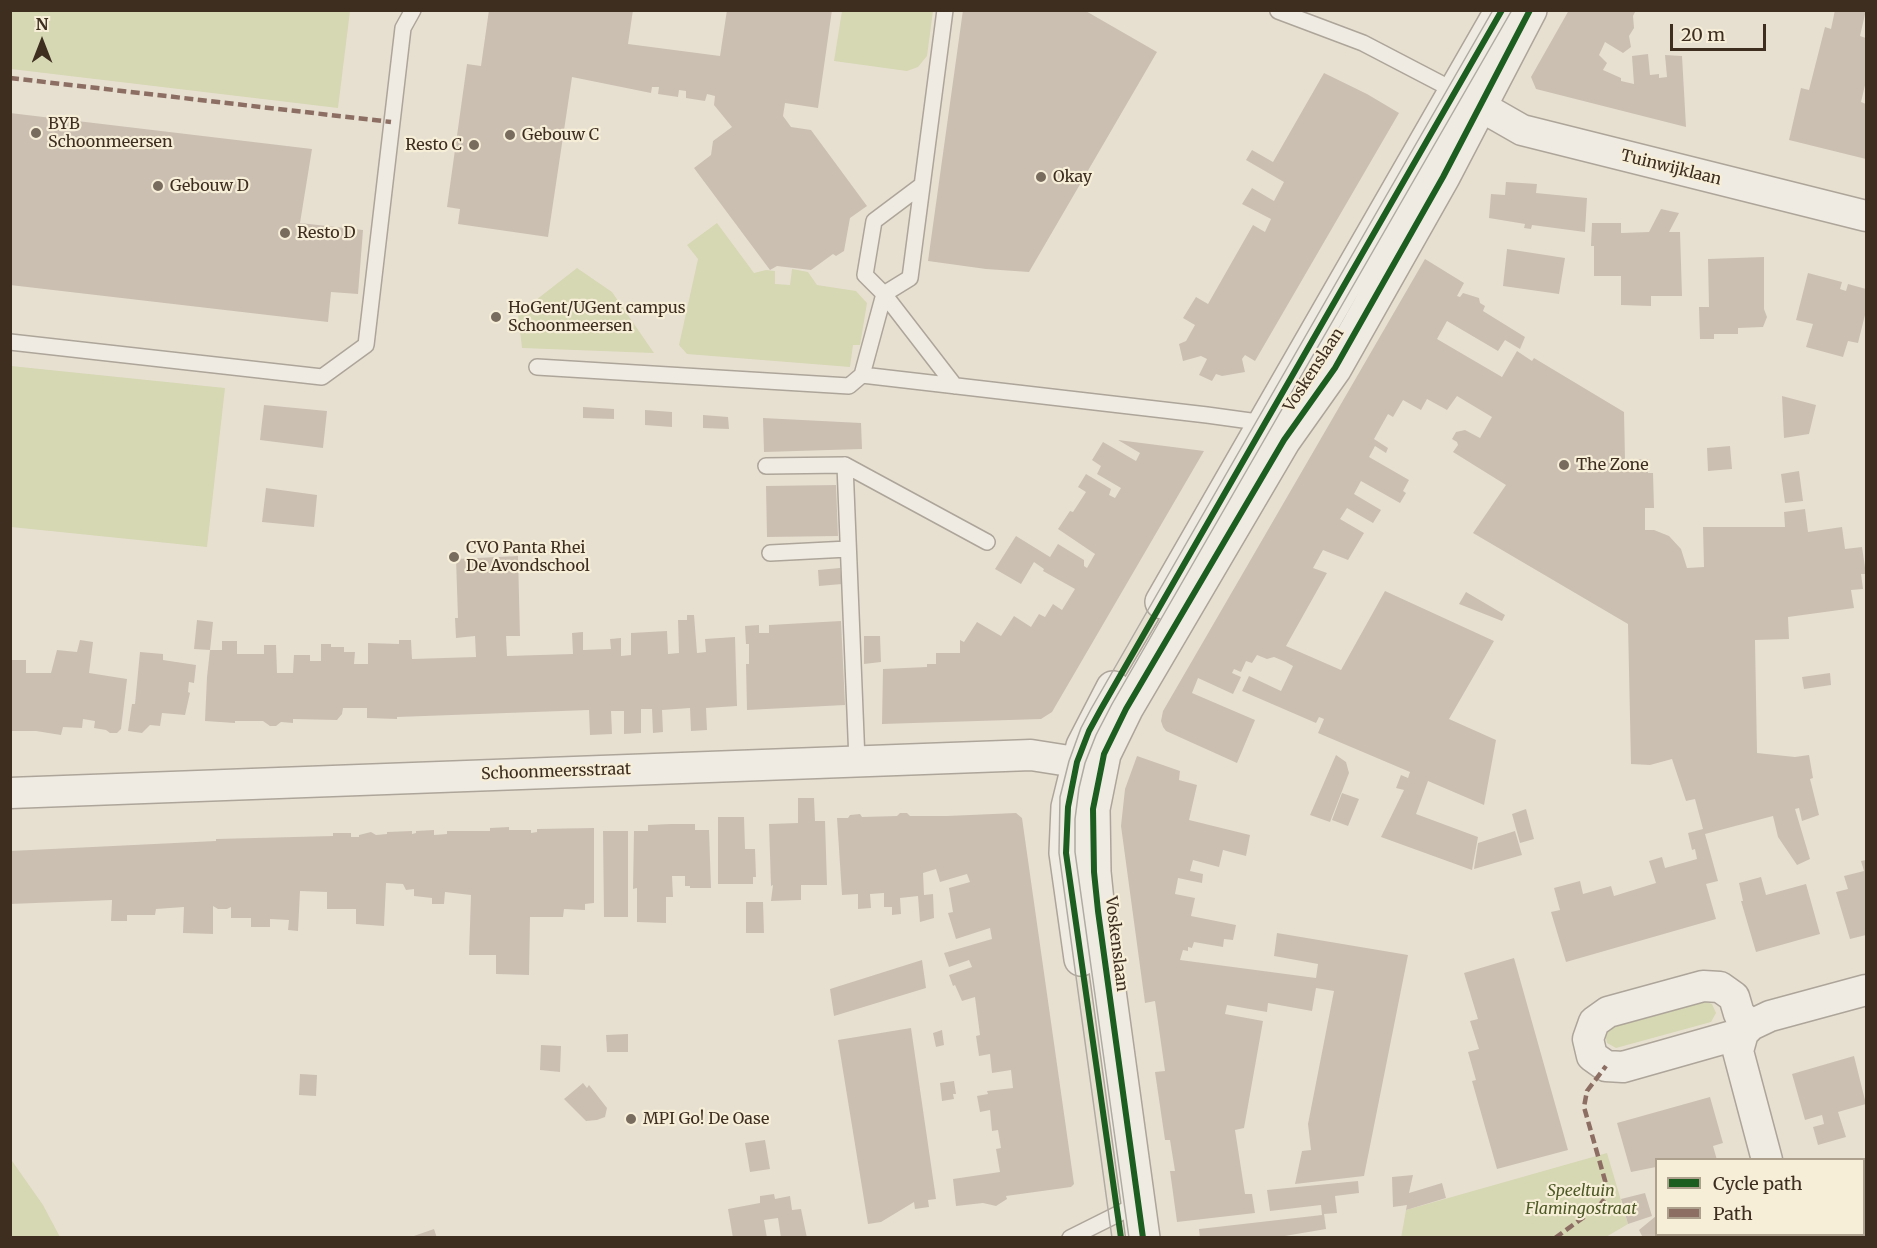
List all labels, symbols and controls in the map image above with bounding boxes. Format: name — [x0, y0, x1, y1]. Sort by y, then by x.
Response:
north arrow — [12, 12, 72, 72]
scale bar — [1673, 12, 1769, 50]
text: N — [36, 14, 48, 34]
text: 20 m — [1681, 23, 1725, 46]
place label: BYB Schoonmeersen — [48, 114, 172, 152]
place label: Gebouw C — [522, 125, 599, 145]
marker: BYB Schoonmeersen — [29, 126, 43, 140]
marker: Gebouw C — [503, 128, 517, 142]
place label: Resto C — [405, 135, 462, 155]
marker: Resto C — [467, 138, 481, 152]
street label: Tuinwijklaan — [1619, 146, 1723, 190]
place label: Okay — [1053, 167, 1092, 187]
marker: Okay — [1034, 170, 1048, 184]
place label: Gebouw D — [170, 176, 249, 196]
marker: Gebouw D — [151, 179, 165, 193]
place label: Resto D — [297, 223, 355, 243]
marker: Resto D — [278, 226, 292, 240]
place label: HoGent/UGent campus Schoonmeersen — [508, 298, 686, 336]
marker: HoGent/UGent campus Schoonmeersen — [489, 310, 503, 324]
street label: Voskenslaan — [1280, 325, 1348, 415]
place label: The Zone — [1576, 455, 1649, 475]
marker: The Zone — [1557, 458, 1571, 472]
place label: CVO Panta Rhei De Avondschool — [466, 538, 590, 576]
marker: CVO Panta Rhei De Avondschool — [447, 550, 461, 564]
street label: Schoonmeersstraat — [481, 760, 631, 784]
street label: Voskenslaan — [1101, 895, 1131, 993]
place label: MPI Go! De Oase — [643, 1109, 769, 1129]
marker: MPI Go! De Oase — [624, 1112, 638, 1126]
legend — [1655, 1158, 1865, 1236]
text: Cycle path — [1713, 1172, 1802, 1195]
park label: Speeltuin Flamingostraat — [1525, 1181, 1637, 1219]
text: Path — [1713, 1202, 1753, 1225]

